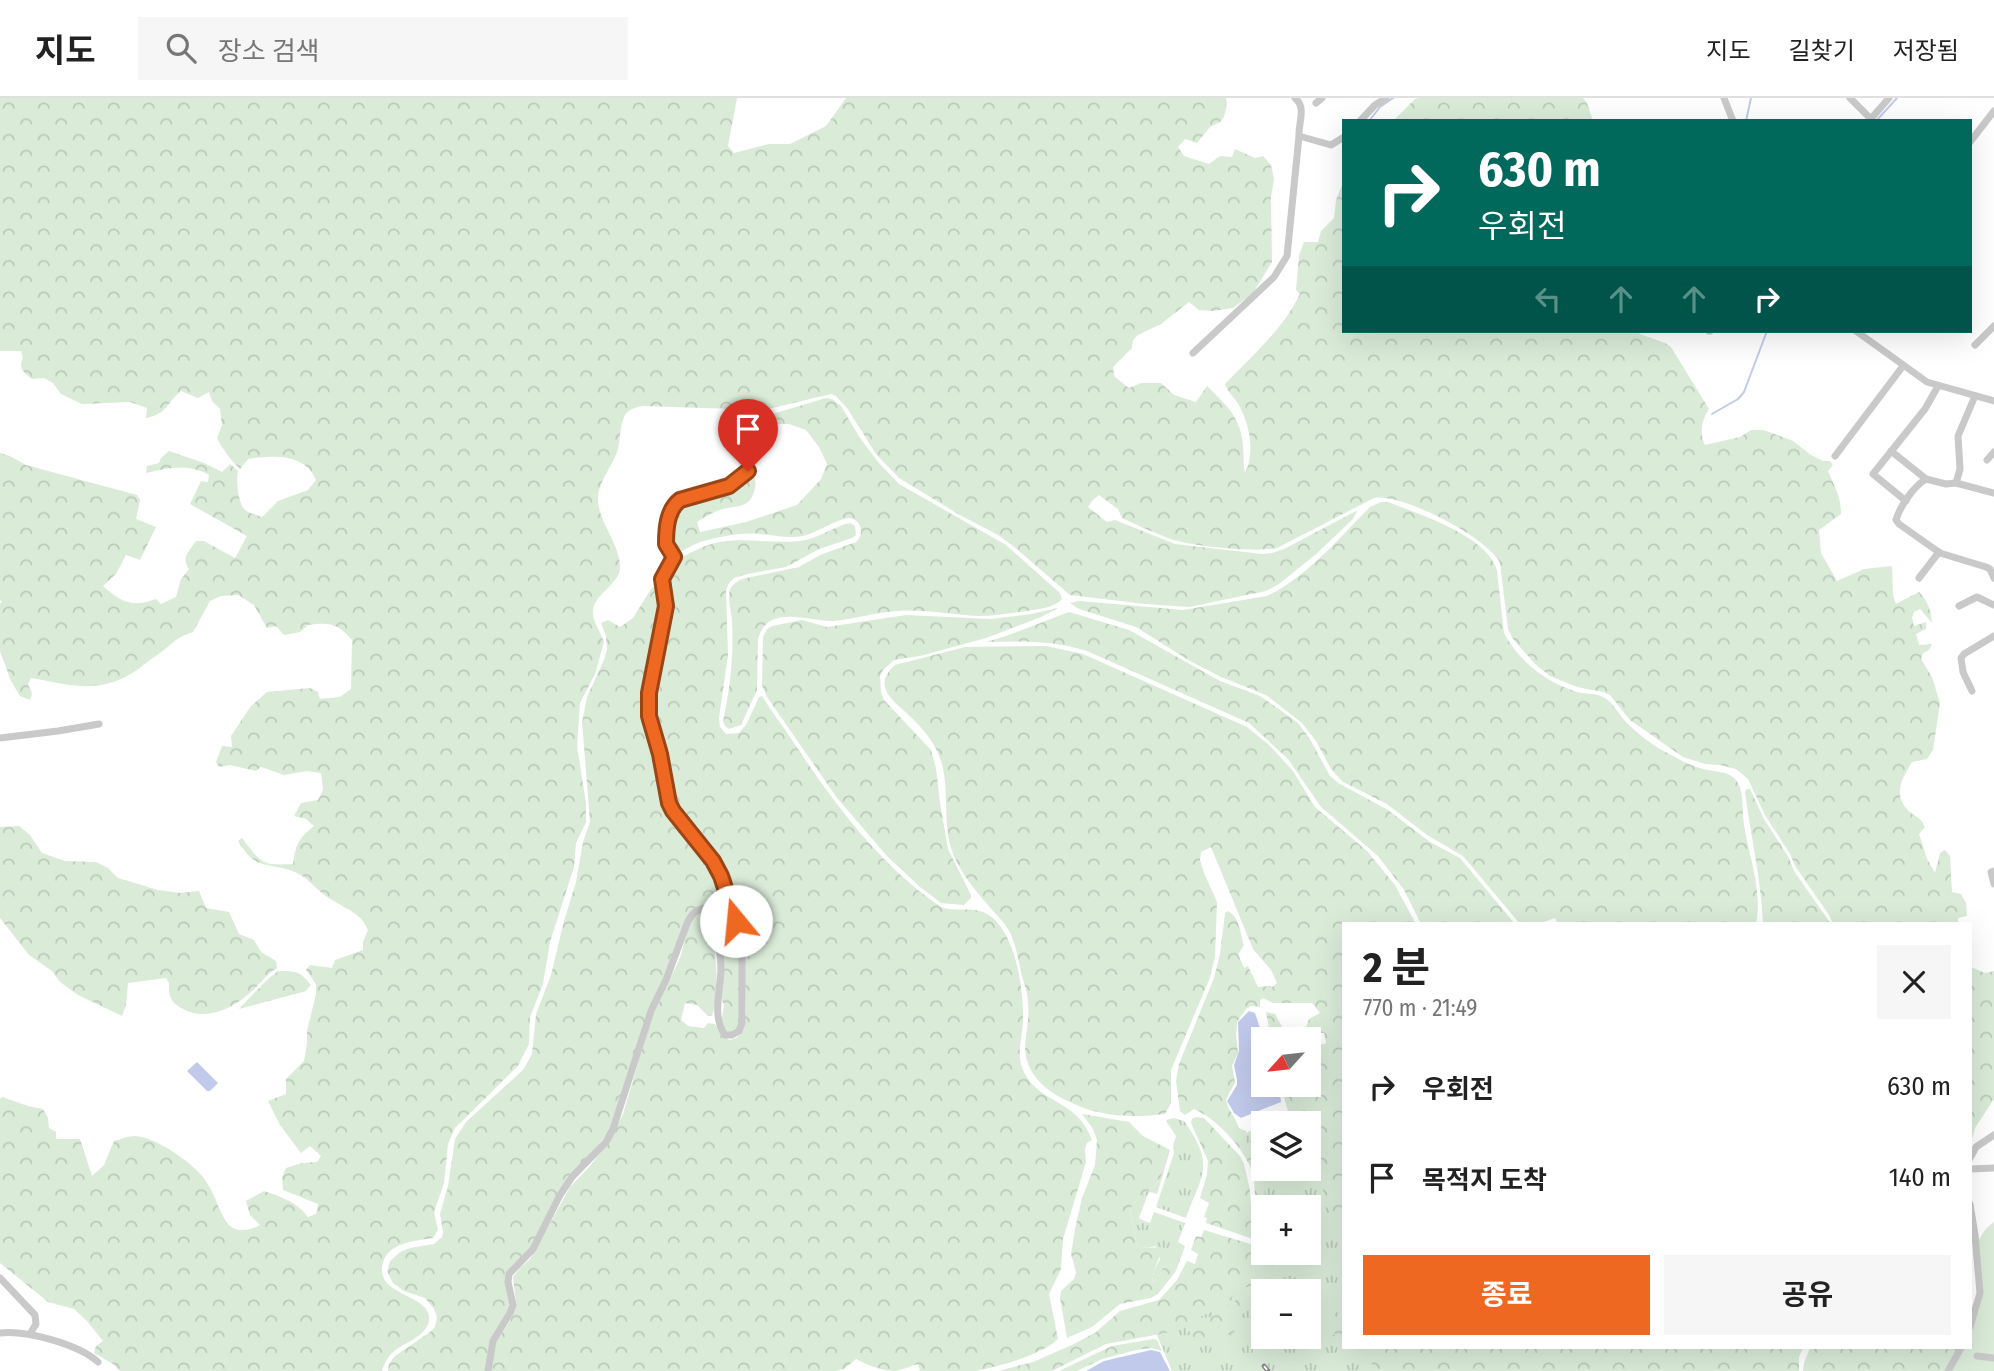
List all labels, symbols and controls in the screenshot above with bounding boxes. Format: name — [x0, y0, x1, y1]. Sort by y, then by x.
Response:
search box — [138, 17, 628, 80]
icon: search — [162, 29, 200, 67]
text: 지도 — [35, 31, 96, 71]
text: 장소 검색 — [218, 36, 320, 67]
text: 지도 — [1706, 37, 1751, 65]
text: 길찾기 — [1789, 37, 1855, 65]
text: 저장됨 — [1893, 37, 1959, 65]
text: 630 m — [1478, 140, 1601, 199]
icon: right — [1363, 147, 1454, 238]
text: 우회전 — [1478, 207, 1566, 245]
icon: left — [1529, 280, 1567, 318]
icon: ahead — [1602, 280, 1640, 318]
icon: ahead — [1675, 280, 1713, 318]
icon: right — [1748, 280, 1786, 318]
pin — [718, 399, 778, 471]
icon: arrive — [729, 410, 767, 448]
position arrow — [699, 884, 773, 958]
text: 2 분 — [1363, 943, 1430, 993]
button: close — [1877, 945, 1951, 1019]
text: 770 m · 21:49 — [1363, 994, 1477, 1022]
north arrow — [1251, 1027, 1321, 1097]
map controls — [1251, 1027, 1321, 1349]
icon: right — [1363, 1068, 1401, 1106]
text: 630 m — [1887, 1071, 1951, 1102]
text: 우회전 — [1422, 1074, 1494, 1105]
button: layers — [1251, 1111, 1321, 1181]
icon: arrive — [1363, 1159, 1401, 1197]
text: 140 m — [1889, 1162, 1951, 1193]
text: 목적지 도착 — [1422, 1165, 1547, 1196]
button: + — [1251, 1195, 1321, 1265]
button: 종료 — [1363, 1255, 1650, 1335]
button: 공유 — [1664, 1255, 1951, 1335]
button: − — [1251, 1279, 1321, 1349]

